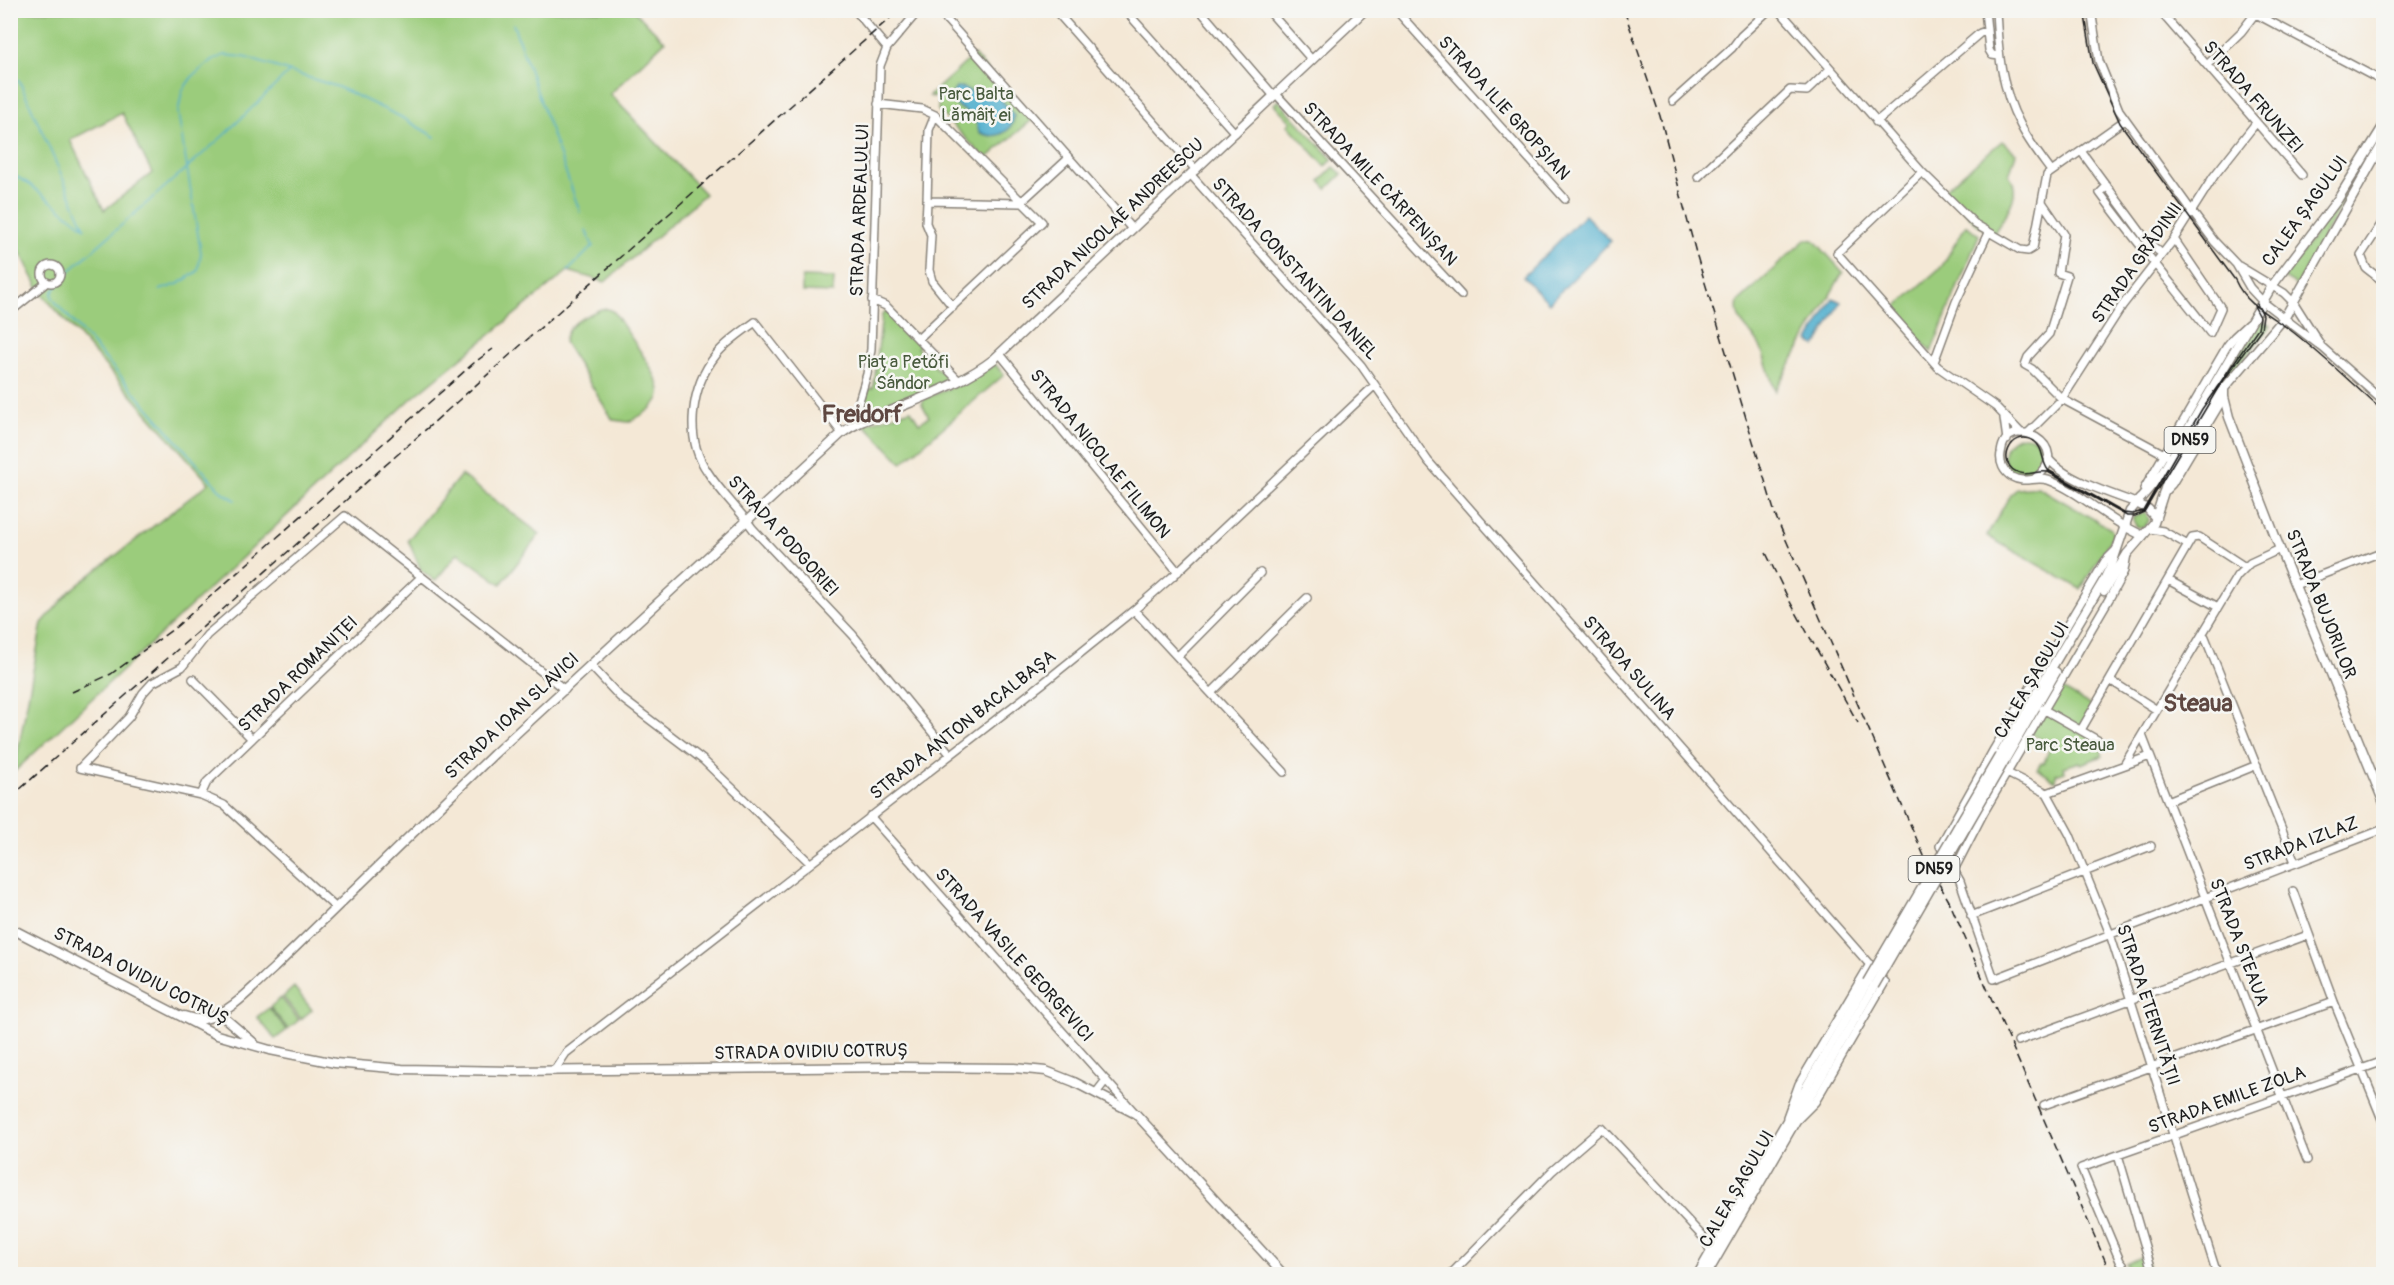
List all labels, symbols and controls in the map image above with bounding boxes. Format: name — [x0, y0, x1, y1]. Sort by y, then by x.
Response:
street label: STRADA ILIE GROPȘIAN — [1433, 31, 1575, 185]
street label: STRADA FRUNZEI — [2198, 36, 2308, 158]
park label: Parc Balta Lămâiței — [938, 83, 1014, 127]
street label: STRADA MILE CĂRPENIȘAN — [1298, 97, 1462, 271]
street label: STRADA ARDEALULUI — [845, 123, 875, 297]
street label: STRADA NICOLAE ANDREESCU — [1017, 133, 1209, 315]
street label: CALEA ȘAGULUI — [2257, 151, 2353, 271]
street label: STRADA CONSTANTIN DANIEL — [1207, 173, 1383, 365]
street label: STRADA GRĂDINII — [2087, 198, 2187, 328]
park label: Piața Petőfi Sándor — [857, 351, 949, 395]
street label: STRADA NICOLAE FILIMON — [1025, 365, 1175, 543]
district label: Freidorf — [821, 400, 903, 429]
road number: DN59 — [2164, 427, 2216, 453]
street label: STRADA PODGORIEI — [722, 471, 844, 601]
street label: STRADA BUJORILOR — [2281, 526, 2361, 682]
street label: STRADA ROMANIȚEI — [233, 611, 363, 737]
street label: STRADA SULINA — [1577, 611, 1681, 725]
street label: CALEA ȘAGULUI — [1989, 617, 2075, 743]
street label: STRADA ANTON BACALBAȘA — [865, 645, 1061, 805]
street label: STRADA IOAN SLAVICI — [440, 648, 584, 784]
district label: Steaua — [2163, 689, 2233, 718]
park label: Parc Steaua — [2025, 734, 2115, 757]
street label: STRADA IZLAZ — [2240, 812, 2362, 876]
road number: DN59 — [1908, 856, 1960, 882]
street label: STRADA VASILE GEORGEVICI — [930, 863, 1098, 1047]
street label: STRADA STEAUA — [2204, 875, 2274, 1009]
street label: STRADA ETERNITĂȚII — [2111, 921, 2185, 1089]
street label: STRADA OVIDIU COTRUȘ — [49, 922, 233, 1030]
street label: STRADA OVIDIU COTRUȘ — [714, 1039, 908, 1065]
street label: STRADA EMILE ZOLA — [2145, 1061, 2309, 1139]
street label: CALEA ȘAGULUI — [1694, 1126, 1780, 1252]

